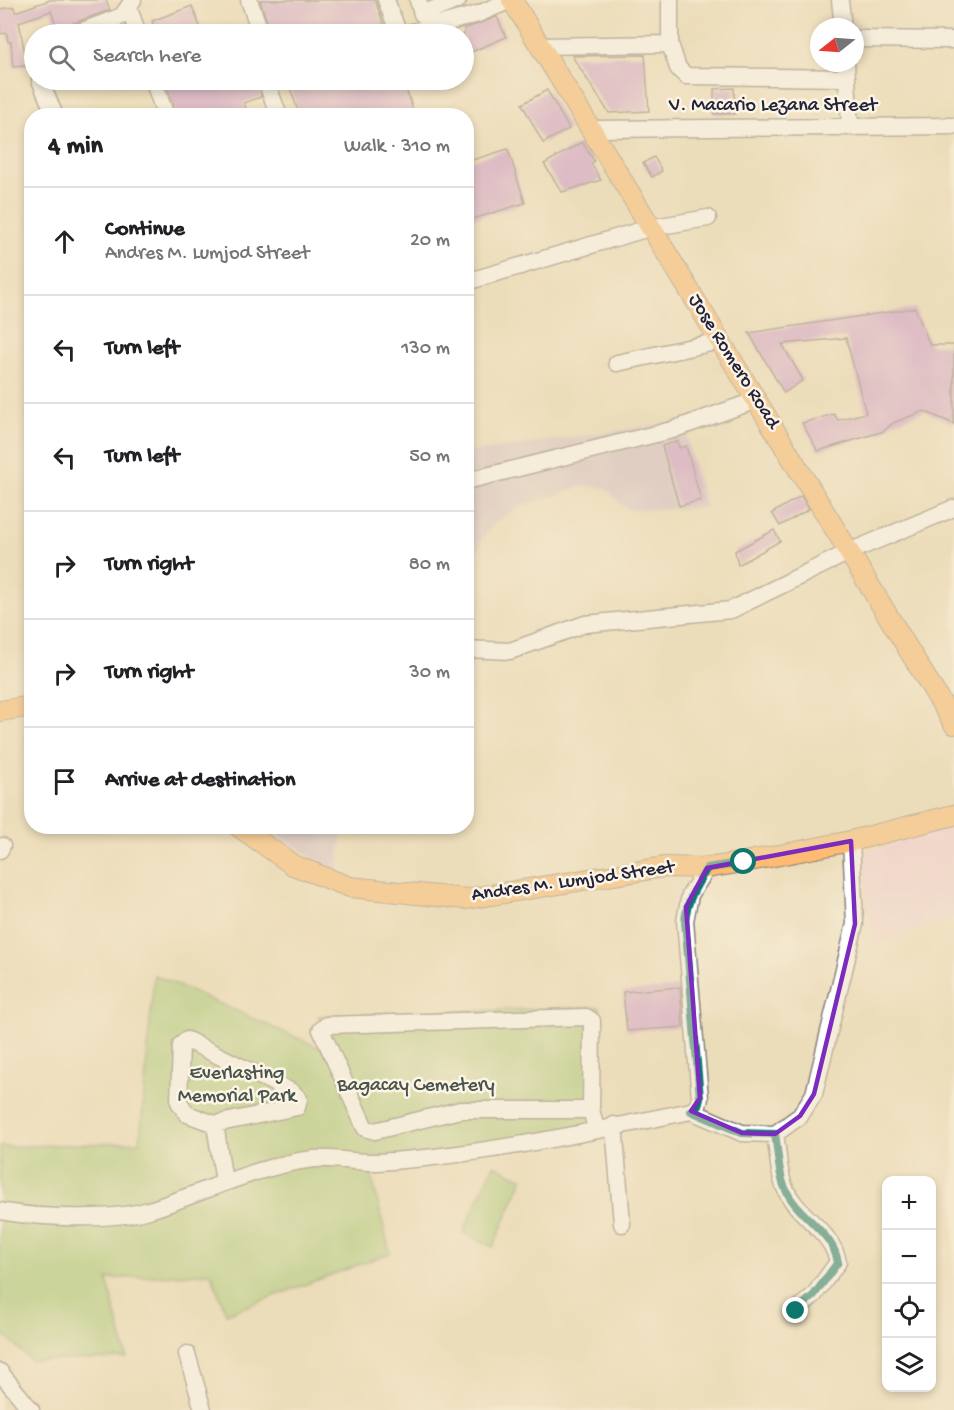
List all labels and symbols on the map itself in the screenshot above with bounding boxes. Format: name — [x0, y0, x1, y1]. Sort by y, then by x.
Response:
north arrow — [810, 18, 864, 72]
street label: V. Macario Lezana Street — [668, 95, 879, 118]
street label: Jose Romero Road — [682, 290, 785, 436]
route start — [730, 848, 756, 874]
street label: Andres M. Lumjod Street — [470, 856, 678, 908]
park label: Everlasting Memorial Park — [178, 1063, 298, 1109]
park label: Bagacay Cemetery — [336, 1075, 495, 1098]
route end — [782, 1297, 808, 1323]

